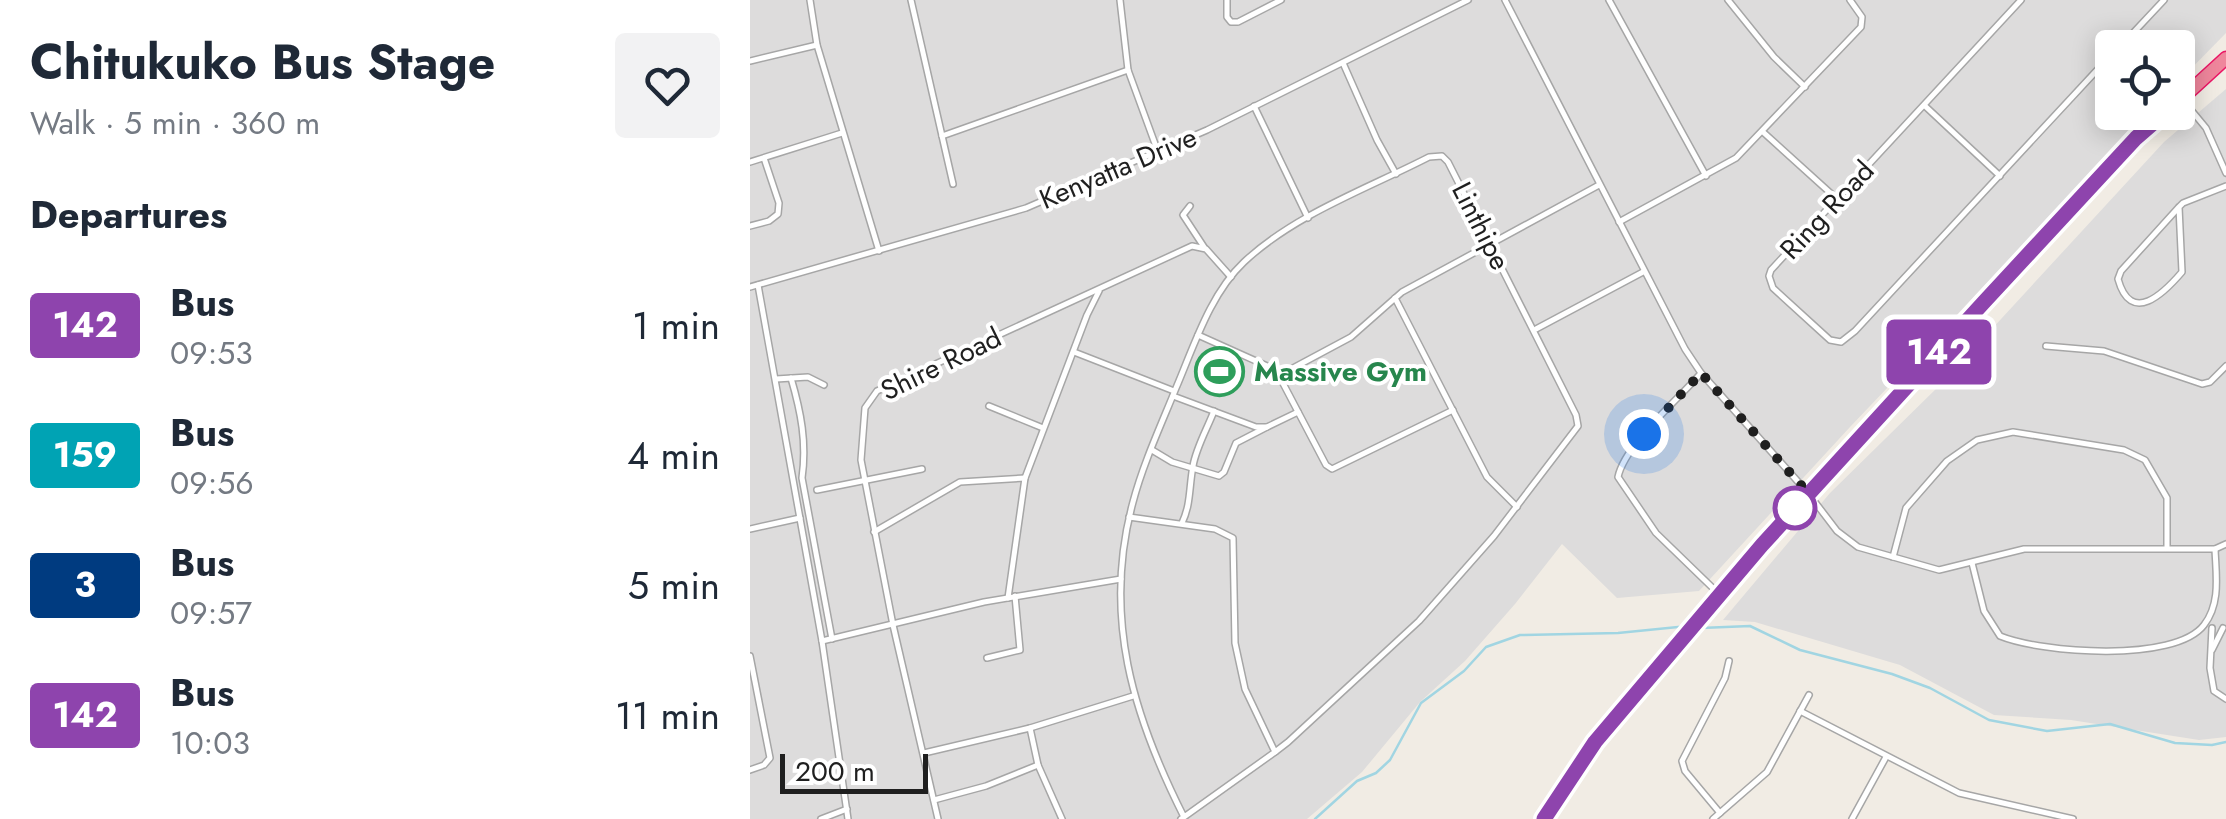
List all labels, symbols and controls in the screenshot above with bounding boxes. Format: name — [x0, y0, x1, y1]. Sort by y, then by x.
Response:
text: Chitukuko Bus Stage — [30, 28, 495, 97]
map controls — [2095, 30, 2195, 130]
button: locate — [2095, 30, 2195, 130]
button: heart — [615, 33, 720, 138]
text: Walk · 5 min · 360 m — [30, 100, 320, 146]
street label: Kenyatta Drive — [1033, 116, 1203, 220]
street label: Ring Road — [1770, 151, 1884, 269]
street label: Linthipe — [1441, 175, 1521, 277]
text: Departures — [30, 187, 227, 242]
text: Bus — [170, 275, 234, 330]
text: 1 min — [632, 298, 720, 353]
text: 142 — [52, 300, 118, 350]
street label: Shire Road — [874, 317, 1008, 411]
line badge: 142 — [1882, 320, 1996, 384]
text: 142 — [1906, 327, 1972, 377]
text: 09:53 — [170, 330, 253, 376]
sports icon: Massive Gym — [1193, 345, 1245, 397]
place label: Massive Gym — [1254, 351, 1427, 392]
text: Bus — [170, 405, 234, 460]
your location — [1619, 409, 1669, 459]
text: 4 min — [627, 428, 720, 483]
text: 159 — [53, 430, 117, 480]
text: 09:56 — [170, 460, 254, 506]
unlabelled marker — [1774, 487, 1816, 529]
text: Bus — [170, 535, 234, 590]
text: 5 min — [628, 558, 720, 613]
text: 3 — [74, 560, 96, 610]
text: 09:57 — [170, 590, 252, 636]
text: Bus — [170, 665, 234, 720]
text: 11 min — [615, 688, 720, 743]
text: 142 — [52, 690, 118, 740]
text: 10:03 — [170, 720, 250, 766]
scale bar — [780, 749, 928, 794]
text: 200 m — [795, 751, 875, 792]

